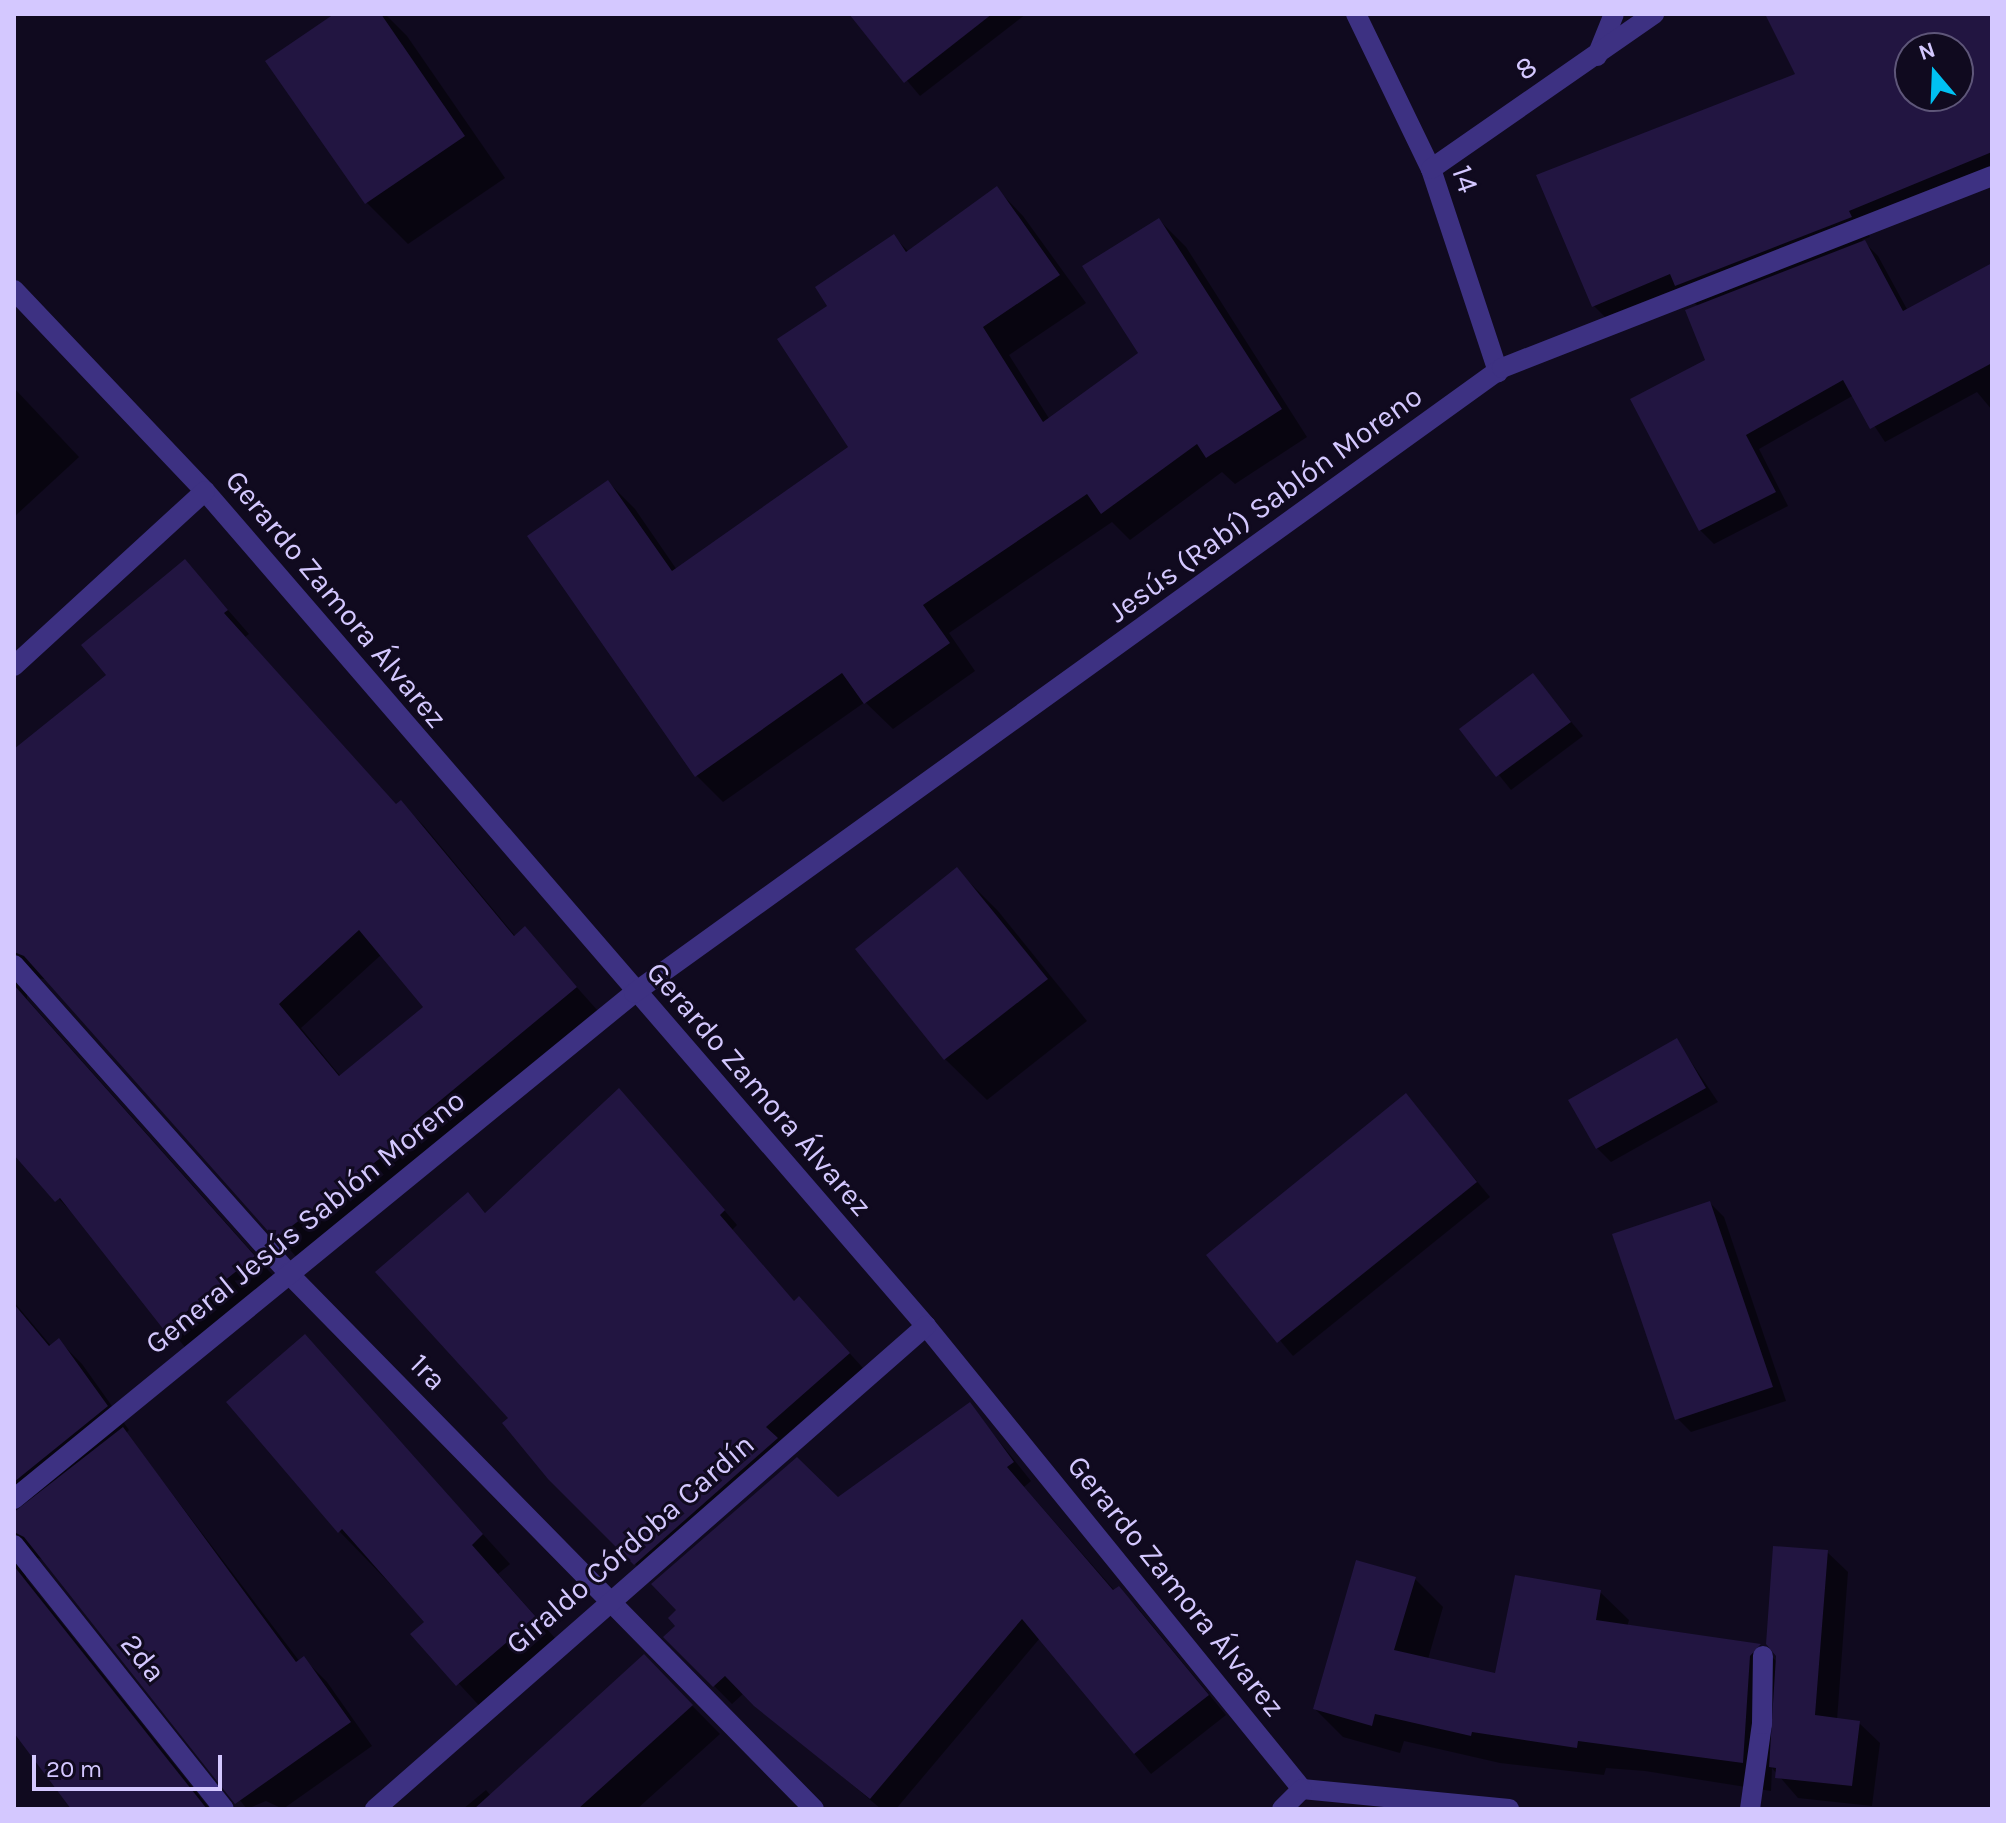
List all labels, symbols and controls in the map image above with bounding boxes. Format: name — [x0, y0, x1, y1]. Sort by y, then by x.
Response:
north arrow — [1894, 32, 1974, 112]
text: N — [1915, 36, 1939, 66]
street label: 8 — [1508, 48, 1544, 88]
street label: 14 — [1444, 161, 1486, 197]
street label: Jesús (Rabí) Sablón Moreno — [1101, 378, 1429, 630]
street label: Gerardo Zamora Álvarez — [218, 463, 454, 735]
street label: Gerardo Zamora Álvarez — [639, 954, 879, 1224]
street label: General Jesús Sablón Moreno — [138, 1082, 472, 1362]
street label: 1ra — [402, 1346, 454, 1398]
street label: Giraldo Córdoba Cardín — [499, 1426, 761, 1662]
street label: Gerardo Zamora Álvarez — [1060, 1448, 1292, 1724]
street label: 2da — [113, 1627, 173, 1689]
scale bar — [36, 1739, 226, 1789]
text: 20 m — [46, 1755, 102, 1783]

